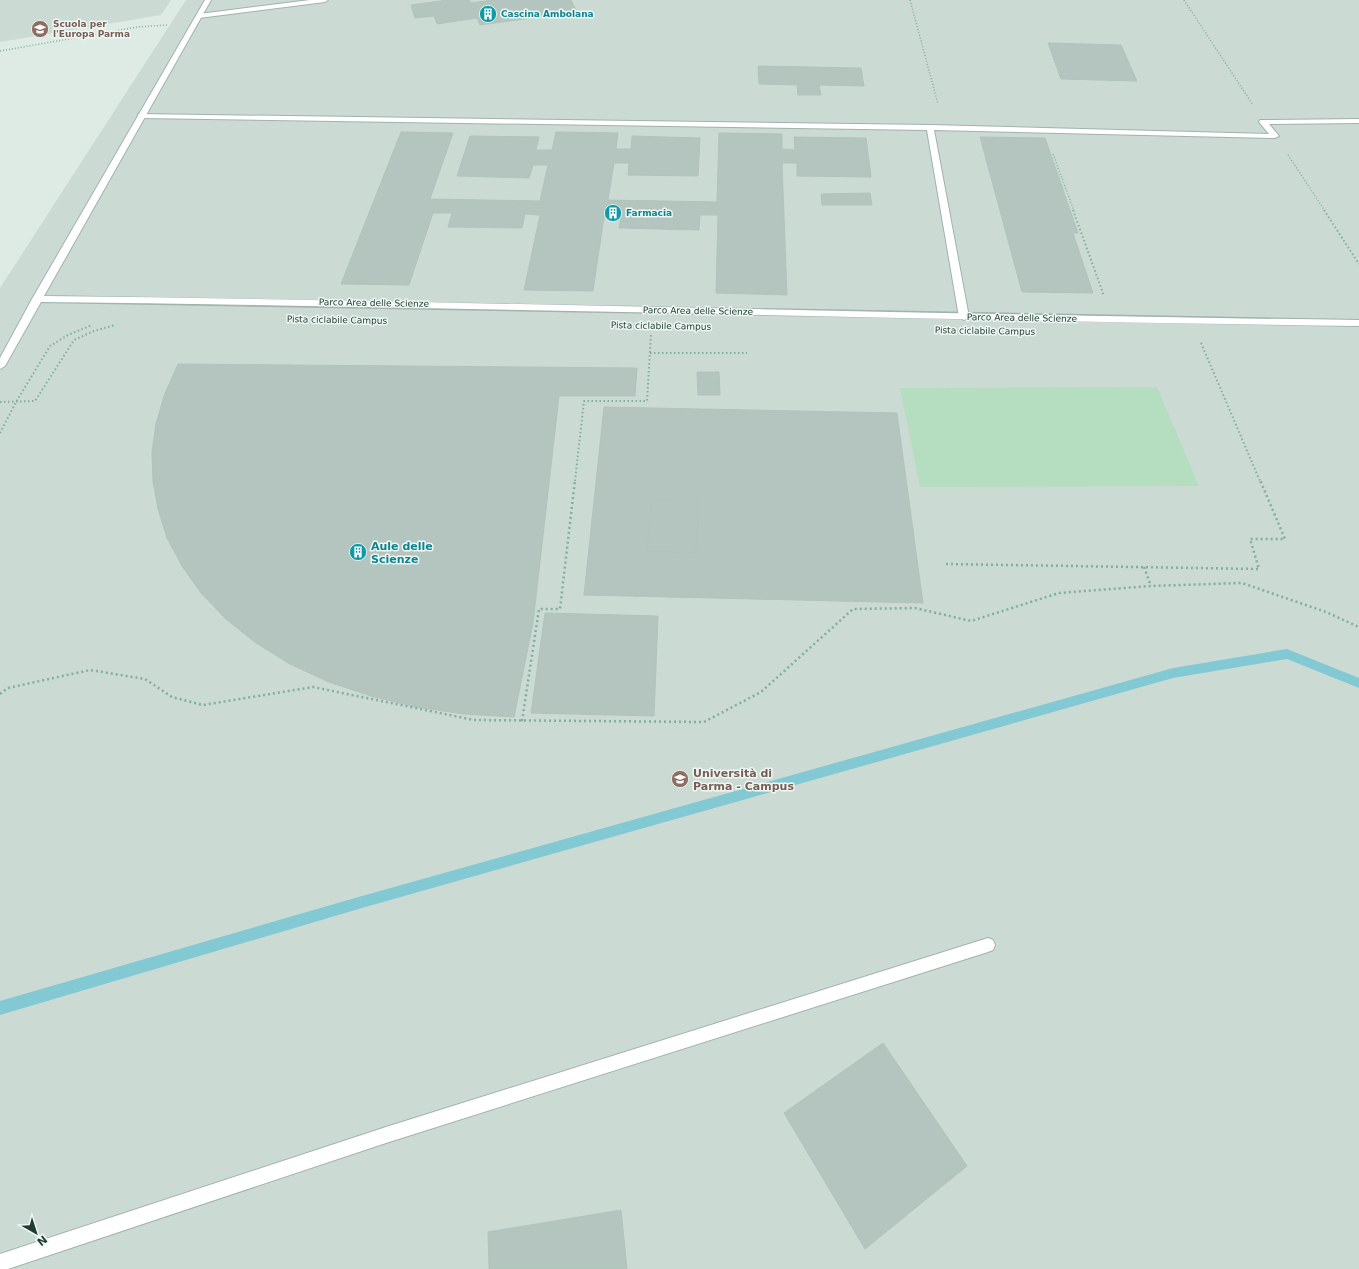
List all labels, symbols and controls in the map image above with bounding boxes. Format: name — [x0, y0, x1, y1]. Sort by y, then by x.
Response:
building icon: Cascina Ambolana — [478, 4, 498, 24]
place label: Cascina Ambolana — [501, 9, 594, 19]
school or university icon: Scuola per l'Europa Parma — [30, 19, 50, 39]
place label: Scuola per l'Europa Parma — [53, 19, 130, 39]
building icon: Farmacia — [603, 203, 623, 223]
place label: Farmacia — [626, 208, 672, 218]
street label: Parco Area delle Scienze — [319, 297, 430, 309]
street label: Parco Area delle Scienze — [643, 305, 754, 317]
street label: Parco Area delle Scienze — [967, 312, 1078, 324]
street label: Pista ciclabile Campus — [287, 314, 388, 326]
street label: Pista ciclabile Campus — [611, 320, 712, 332]
street label: Pista ciclabile Campus — [935, 325, 1036, 337]
place label: Aule delle Scienze — [371, 540, 433, 566]
building icon: Aule delle Scienze — [348, 542, 368, 562]
place label: Università di Parma - Campus — [693, 767, 794, 793]
school or university icon: Università di Parma - Campus — [670, 769, 690, 789]
north arrow — [16, 1213, 56, 1253]
text: N — [34, 1232, 50, 1248]

